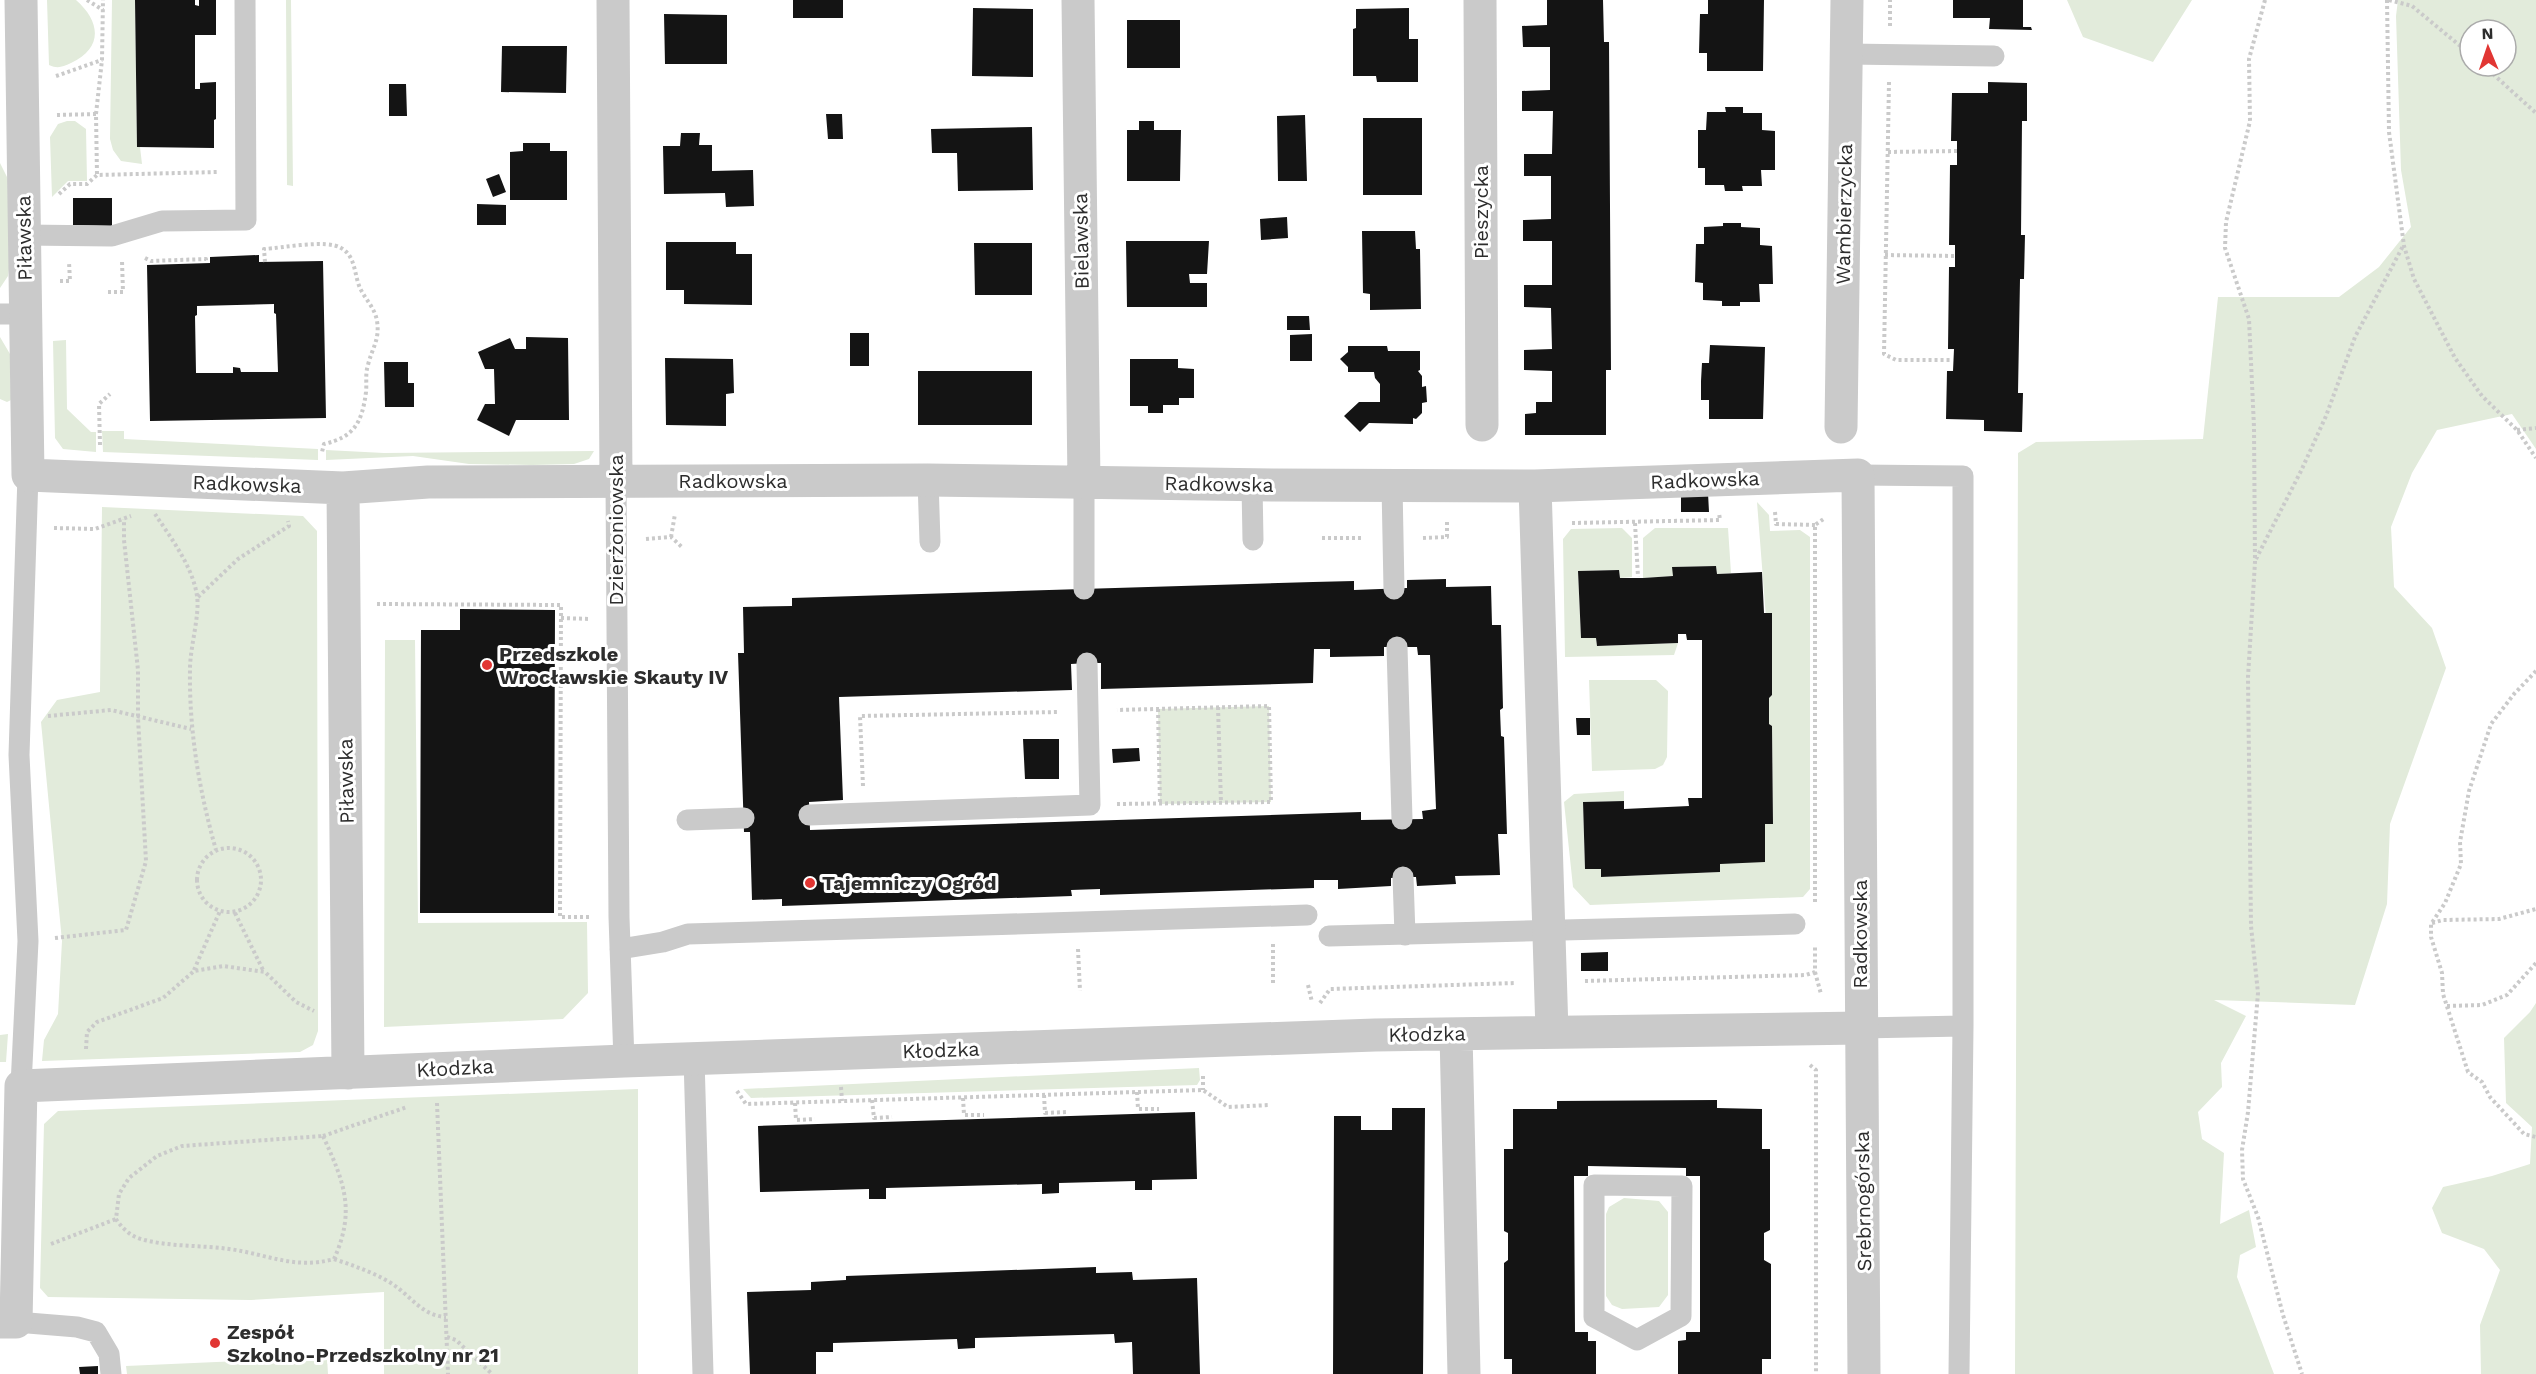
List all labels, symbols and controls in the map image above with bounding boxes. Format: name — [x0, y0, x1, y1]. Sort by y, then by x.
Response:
north arrow — [2458, 18, 2518, 78]
text: N — [2481, 24, 2494, 43]
street label: Wambierzycka — [1831, 143, 1857, 285]
street label: Pieszycka — [1469, 165, 1493, 259]
street label: Bielawska — [1068, 192, 1094, 290]
street label: Piławska — [11, 195, 37, 281]
street label: Dzierżoniowska — [604, 454, 628, 606]
street label: Radkowska — [1650, 466, 1760, 494]
street label: Radkowska — [678, 469, 788, 493]
street label: Radkowska — [192, 470, 302, 498]
street label: Radkowska — [1164, 471, 1274, 497]
place label: Przedszkole Wrocławskie Skauty IV — [499, 642, 729, 689]
marker: Przedszkole Wrocławskie Skauty IV — [480, 658, 494, 672]
street label: Piławska — [333, 738, 359, 824]
place label: Tajemniczy Ogród — [822, 871, 996, 895]
marker: Tajemniczy Ogród — [803, 876, 817, 890]
street label: Radkowska — [1848, 879, 1872, 989]
street label: Kłodzka — [1388, 1021, 1466, 1047]
street label: Kłodzka — [902, 1037, 980, 1063]
street label: Kłodzka — [416, 1054, 494, 1082]
street label: Srebrnogórska — [1850, 1131, 1876, 1271]
place label: Zespół Szkolno-Przedszkolny nr 21 — [227, 1320, 499, 1367]
marker: Zespół Szkolno-Przedszkolny nr 21 — [208, 1336, 222, 1350]

